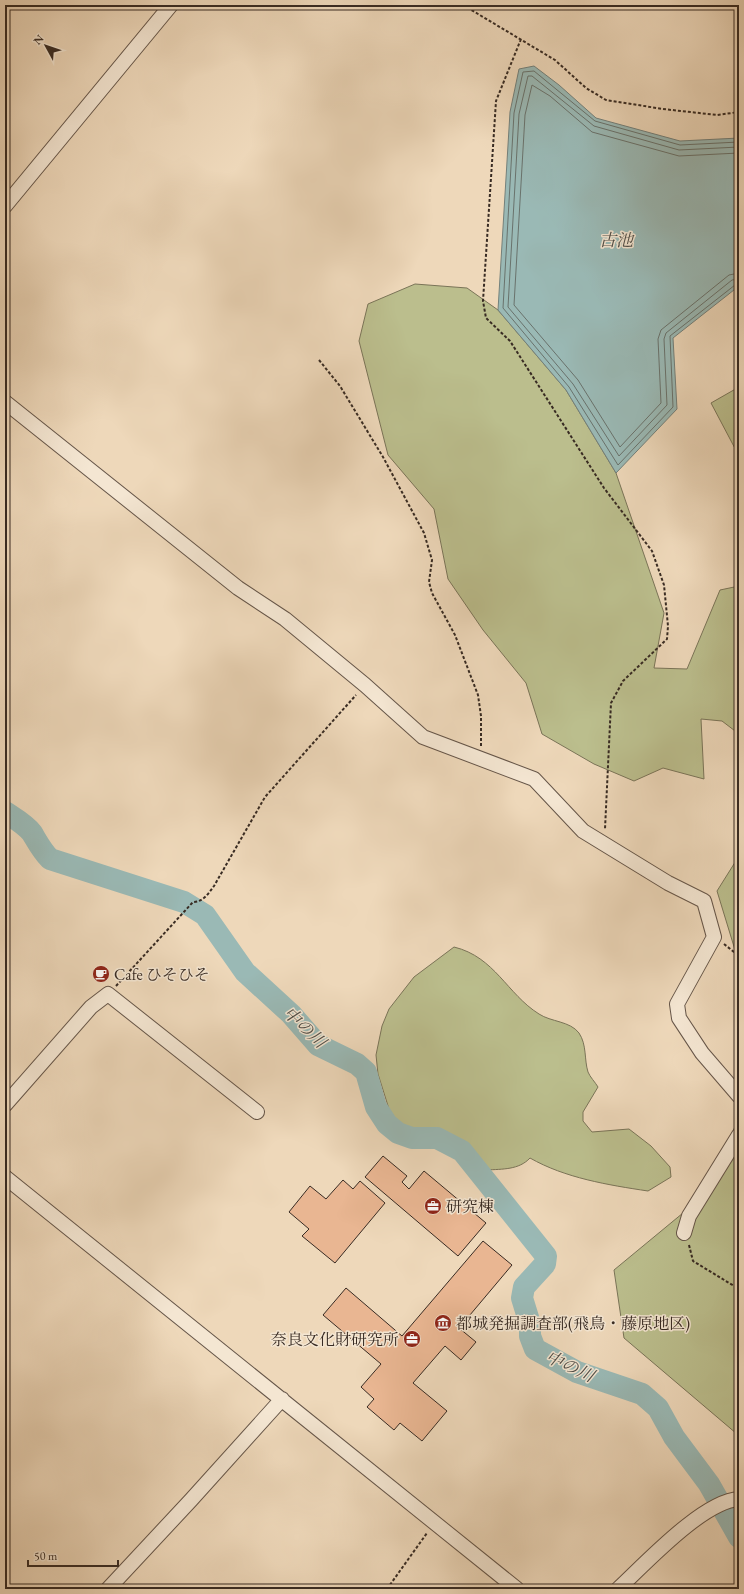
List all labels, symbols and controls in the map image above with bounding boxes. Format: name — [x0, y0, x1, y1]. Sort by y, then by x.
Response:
north arrow — [26, 26, 66, 66]
text: N — [30, 32, 47, 47]
water label: 古池 — [599, 229, 635, 251]
cafe icon: Cafe ひそひそ — [91, 964, 111, 984]
place label: Cafe ひそひそ — [114, 964, 210, 985]
water label: 中の川 — [279, 1002, 333, 1054]
office icon: 研究棟 — [423, 1196, 443, 1216]
place label: 研究棟 — [446, 1196, 494, 1217]
museum icon: 都城発掘調査部(飛鳥・藤原地区) — [433, 1313, 453, 1333]
place label: 都城発掘調査部(飛鳥・藤原地区) — [456, 1313, 690, 1334]
place label: 奈良文化財研究所 — [271, 1329, 399, 1350]
office icon: 奈良文化財研究所 — [402, 1329, 422, 1349]
water label: 中の川 — [542, 1345, 600, 1388]
scale bar — [28, 1542, 118, 1568]
text: 50 m — [34, 1548, 58, 1564]

